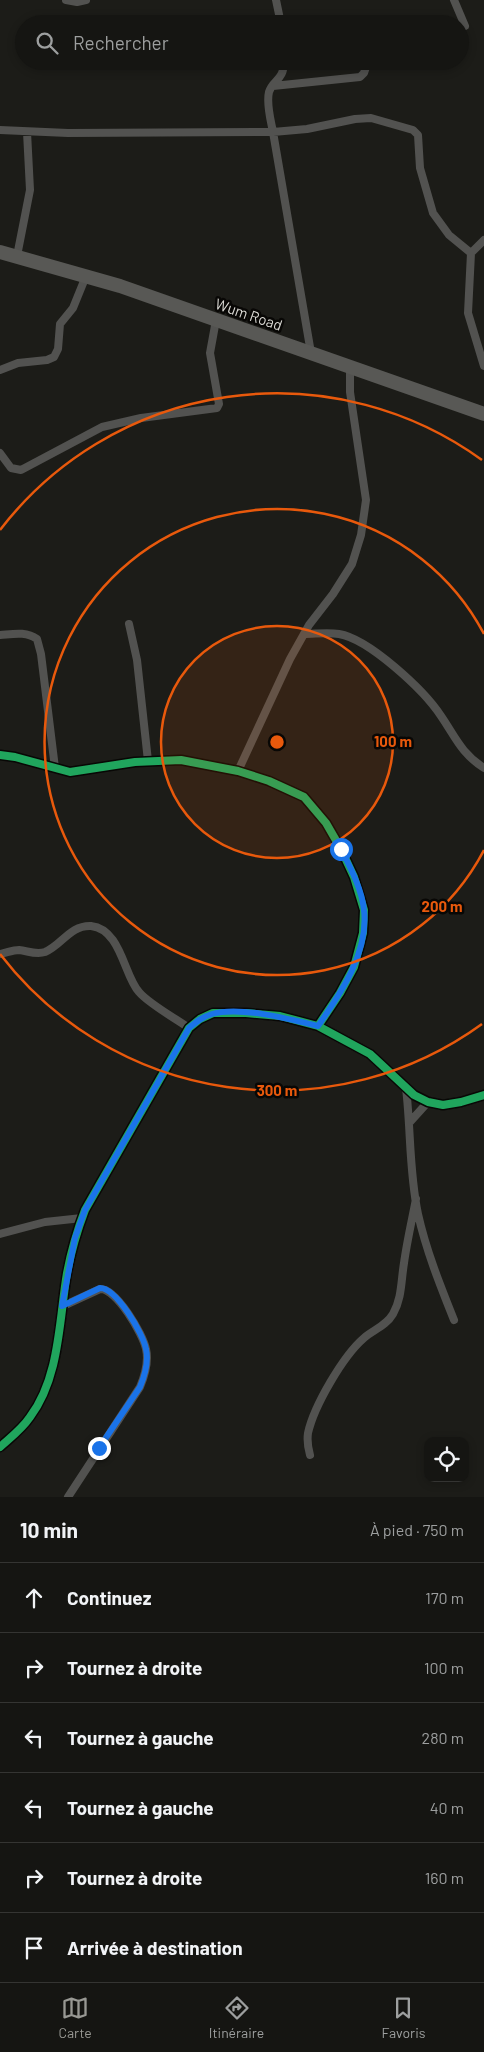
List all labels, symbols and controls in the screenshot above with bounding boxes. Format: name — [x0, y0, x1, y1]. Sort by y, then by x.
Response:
search box — [15, 15, 469, 70]
icon: search — [33, 29, 61, 57]
text: Rechercher — [73, 31, 169, 54]
street label: Wum Road — [213, 294, 285, 334]
text: 100 m — [374, 732, 412, 750]
centre of rings — [268, 733, 286, 751]
route start — [330, 838, 353, 861]
text: 200 m — [421, 897, 463, 915]
text: 300 m — [257, 1081, 297, 1099]
route end — [88, 1437, 111, 1460]
map controls — [424, 1437, 469, 1482]
button: locate — [424, 1437, 469, 1482]
text: 10 min — [20, 1517, 78, 1542]
text: À pied · 750 m — [370, 1520, 464, 1539]
icon: ahead — [20, 1584, 48, 1612]
text: Continuez — [67, 1586, 151, 1609]
text: 170 m — [425, 1588, 464, 1607]
icon: right — [20, 1654, 48, 1682]
text: Tournez à droite — [67, 1656, 203, 1679]
text: 100 m — [424, 1658, 464, 1677]
icon: left — [20, 1724, 48, 1752]
text: Tournez à gauche — [67, 1726, 214, 1749]
text: 280 m — [422, 1728, 464, 1747]
icon: left — [20, 1794, 48, 1822]
text: Tournez à gauche — [67, 1796, 214, 1819]
text: 40 m — [430, 1798, 464, 1817]
icon: right — [20, 1864, 48, 1892]
text: Tournez à droite — [67, 1866, 203, 1889]
text: 160 m — [425, 1868, 464, 1887]
icon: arrive — [20, 1934, 48, 1962]
text: Arrivée à destination — [67, 1936, 243, 1959]
tab: Carte — [59, 1994, 92, 2041]
tab: Itinéraire — [209, 1994, 264, 2041]
tab: Favoris — [381, 1994, 425, 2041]

